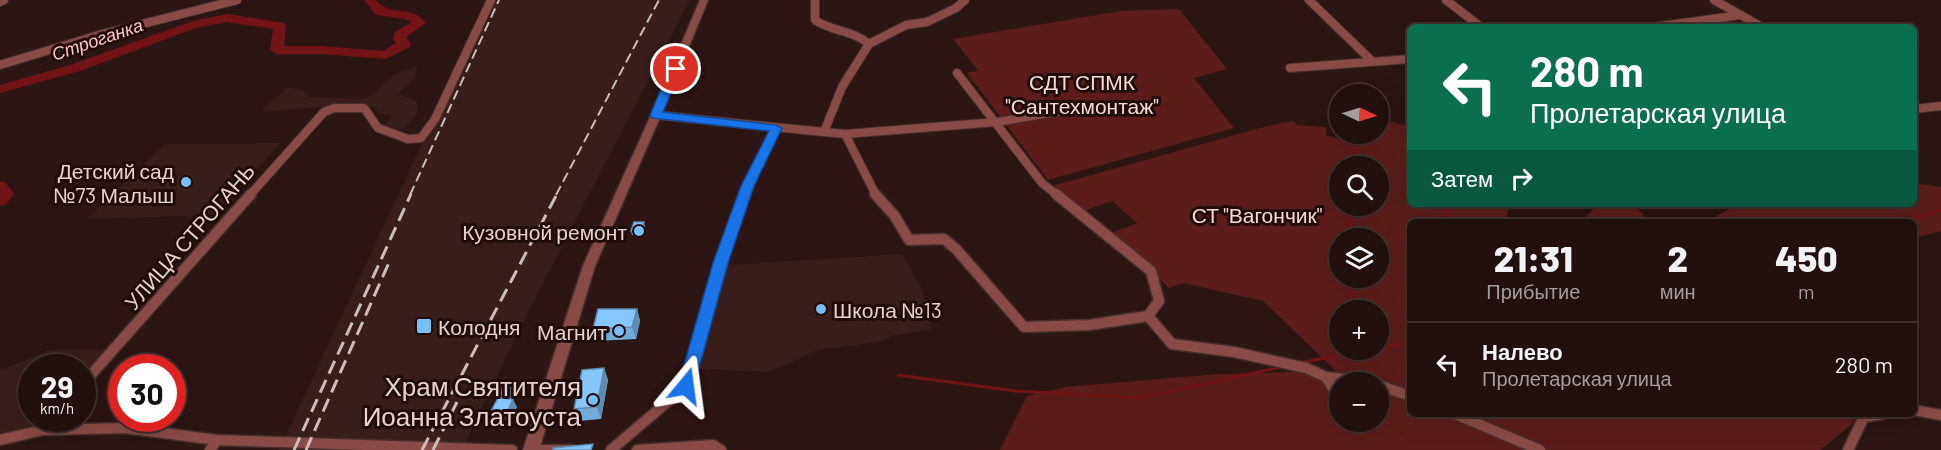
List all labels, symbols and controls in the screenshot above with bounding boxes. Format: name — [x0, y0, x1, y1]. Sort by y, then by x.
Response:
water label: Строганка — [49, 13, 145, 65]
pin — [650, 43, 701, 94]
text: 280 m — [1530, 45, 1644, 95]
icon: left — [1431, 48, 1509, 126]
icon: arrive — [659, 52, 692, 85]
park label: СДТ СПМК "Сантехмонтаж" — [1005, 69, 1159, 118]
north arrow — [1329, 84, 1389, 144]
map controls — [1329, 84, 1389, 432]
text: Пролетарская улица — [1530, 96, 1786, 128]
button: search — [1329, 156, 1389, 216]
place label: Детский сад №73 Малыш — [53, 158, 174, 207]
street label: УЛИЦА СТРОГАНЬ — [119, 158, 259, 314]
icon: right — [1505, 162, 1538, 195]
text: Затем — [1431, 165, 1493, 191]
marker: Детский сад №73 Малыш — [179, 175, 193, 189]
park label: СТ "Вагончик" — [1192, 202, 1322, 227]
place label: Кузовной ремонт — [462, 219, 627, 244]
marker: Кузовной ремонт — [632, 224, 646, 238]
button: layers — [1329, 228, 1389, 288]
text: 21:31 — [1494, 236, 1573, 279]
text: 2 — [1667, 236, 1688, 279]
text: 450 — [1775, 236, 1838, 279]
text: Прибытие — [1486, 279, 1580, 303]
text: мин — [1660, 279, 1696, 303]
text: m — [1798, 279, 1815, 303]
place label: Школа №13 — [833, 297, 942, 322]
button: + — [1329, 300, 1389, 360]
marker: Школа №13 — [814, 302, 828, 316]
place label: Колодня — [438, 314, 520, 339]
marker: Колодня — [415, 317, 433, 335]
place label: Магнит — [537, 319, 607, 344]
marker: Магнит — [612, 324, 626, 338]
text: Налево — [1482, 338, 1563, 364]
icon: left — [1431, 348, 1464, 381]
text: 280 m — [1835, 351, 1893, 377]
speed limit sign: 30 — [108, 354, 186, 432]
position arrow — [654, 354, 718, 418]
text: Пролетарская улица — [1482, 366, 1672, 390]
text: 29 — [41, 368, 73, 404]
place label: Храм Святителя Иоанна Златоуста — [363, 370, 582, 431]
button: − — [1329, 372, 1389, 432]
marker: Храм Святителя Иоанна Златоуста — [586, 393, 600, 407]
text: km/h — [40, 399, 74, 417]

